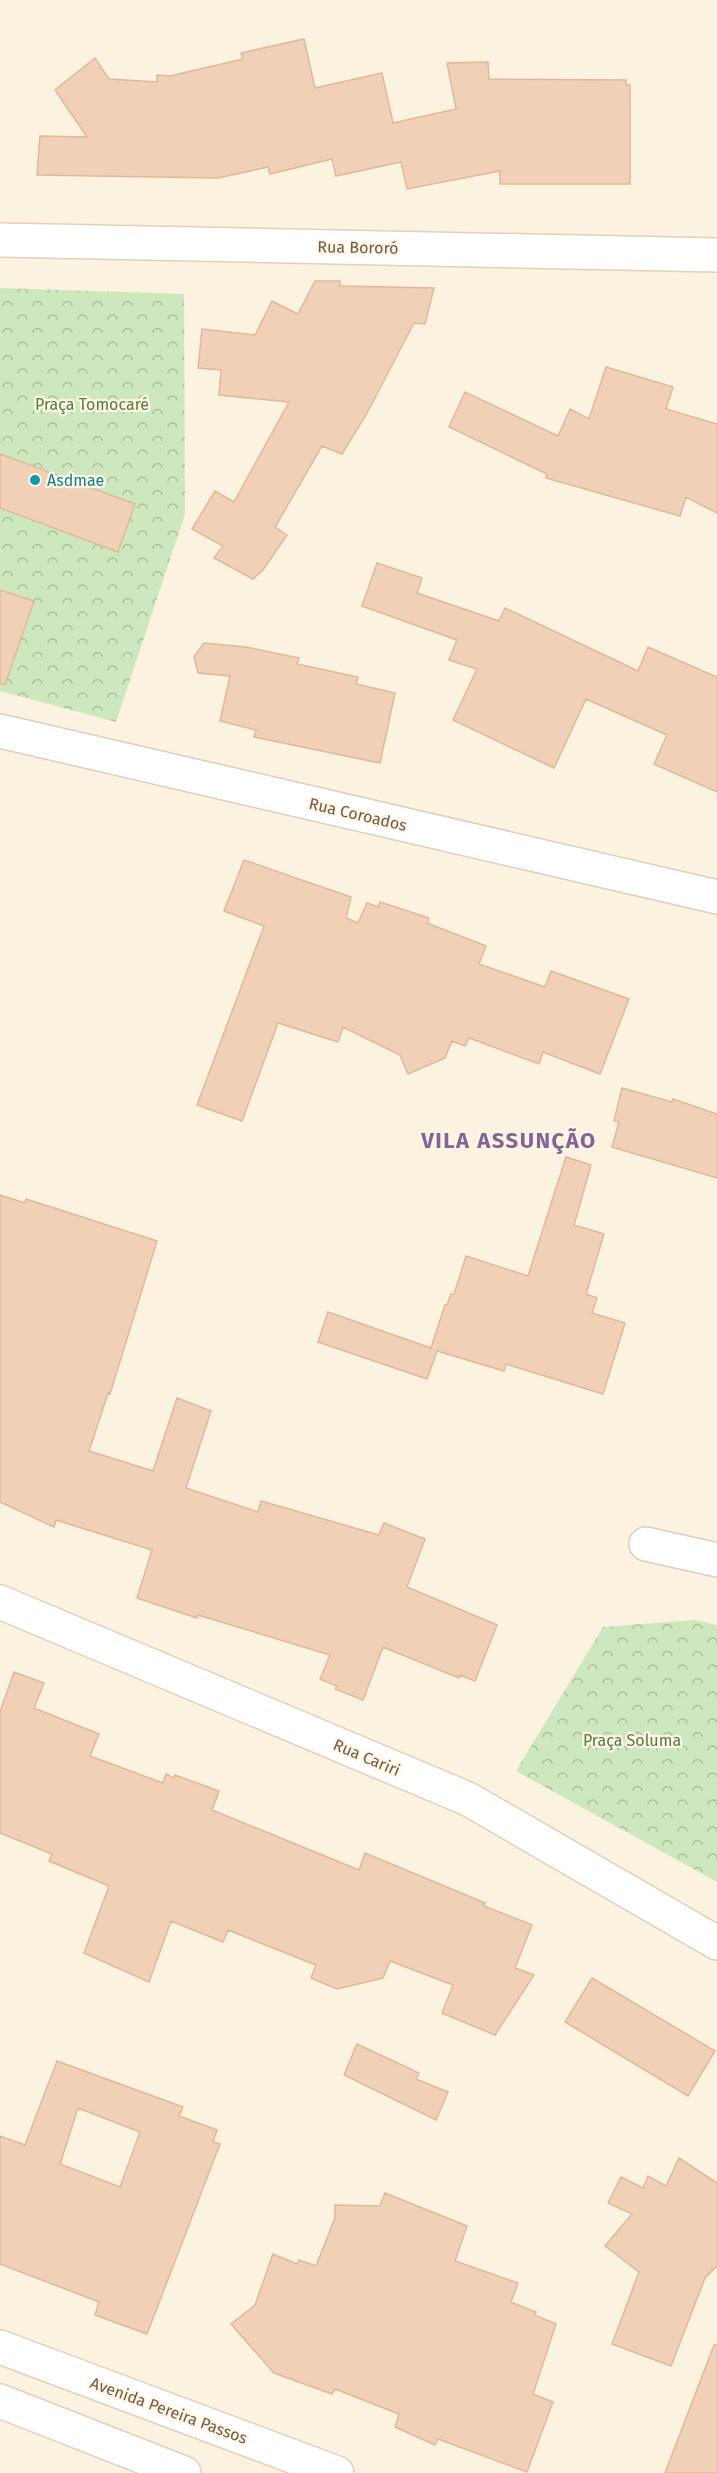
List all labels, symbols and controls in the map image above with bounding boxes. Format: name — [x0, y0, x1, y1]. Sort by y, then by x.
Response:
street label: Rua Bororó — [317, 237, 399, 258]
park label: Praça Tomocaré — [35, 395, 149, 415]
place label: Asdmae — [47, 471, 104, 490]
marker: Asdmae — [28, 473, 42, 487]
street label: Rua Coroados — [307, 794, 409, 835]
district label: VILA ASSUNÇÃO — [420, 1127, 597, 1154]
park label: Praça Soluma — [583, 1731, 681, 1751]
street label: Rua Cariri — [330, 1735, 403, 1780]
street label: Avenida Pereira Passos — [88, 2373, 250, 2448]

